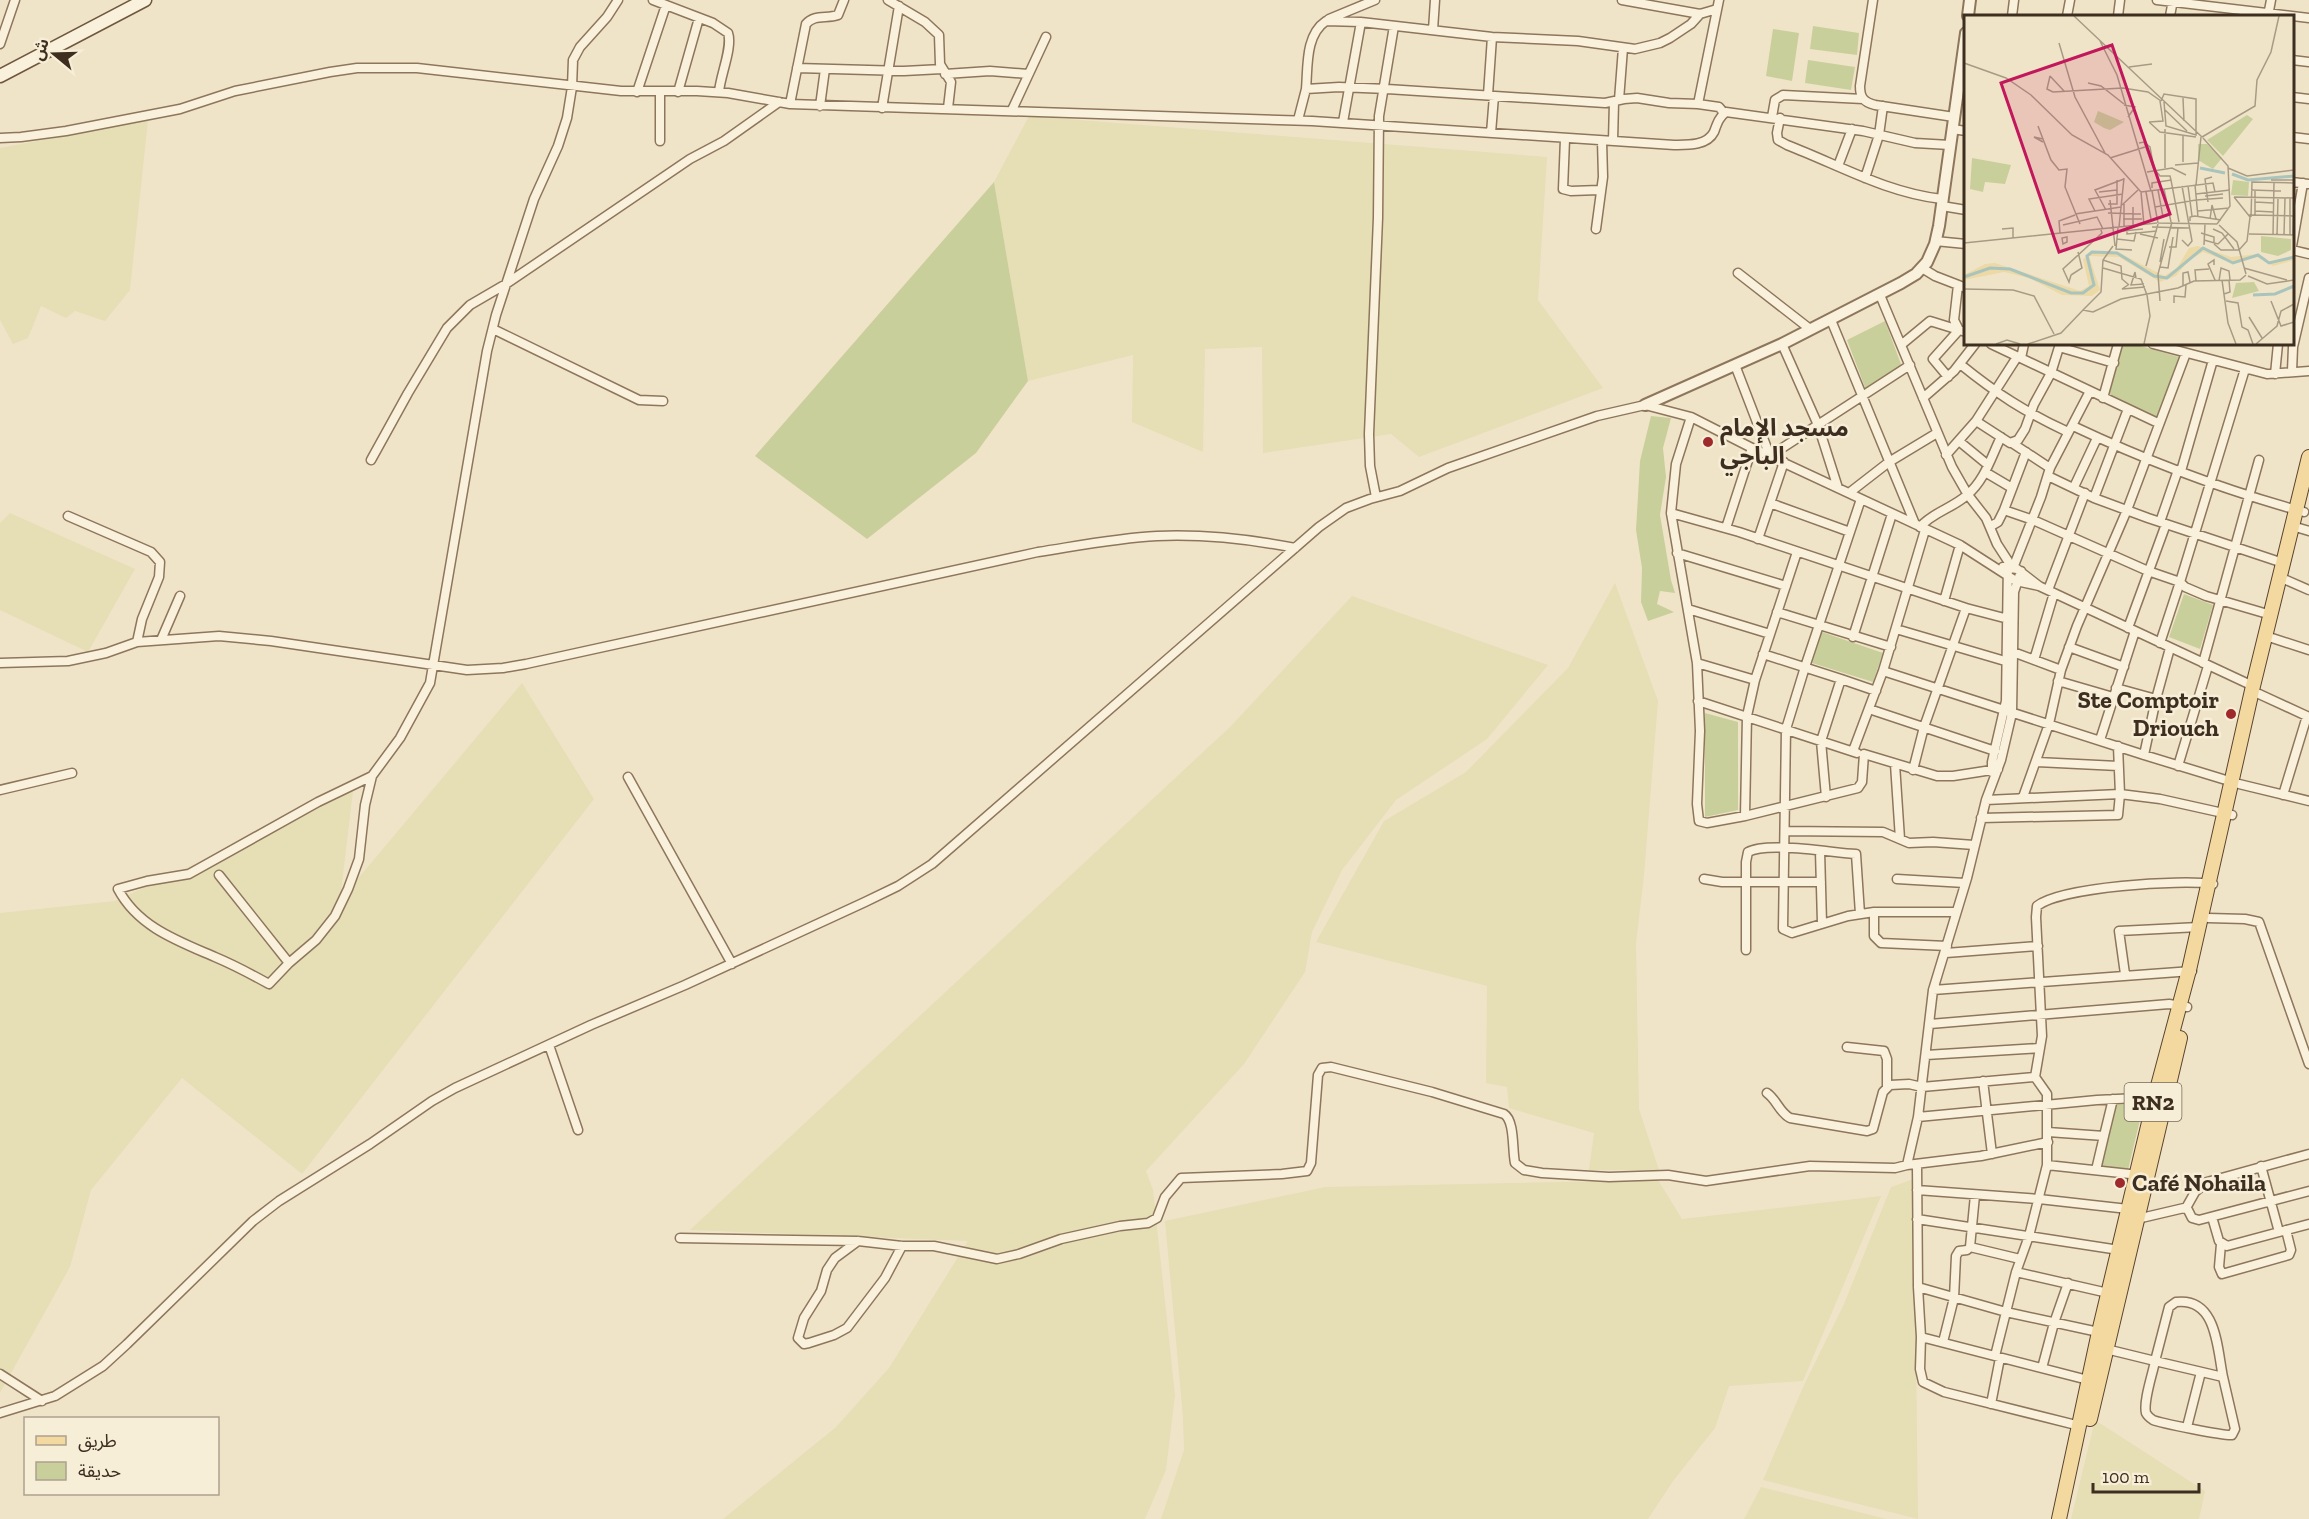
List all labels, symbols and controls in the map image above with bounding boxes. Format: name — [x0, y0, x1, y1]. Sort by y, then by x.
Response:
inset map — [1964, 15, 2294, 345]
north arrow — [24, 24, 84, 84]
text: ش — [28, 36, 53, 63]
place label: مسجد الإمام الباجي — [1720, 413, 1849, 476]
marker: مسجد الإمام الباجي — [1701, 435, 1715, 449]
place label: Ste Comptoir Driouch — [2077, 685, 2219, 742]
marker: Ste Comptoir Driouch — [2224, 707, 2238, 721]
road number: RN2 — [2124, 1083, 2182, 1121]
place label: Café Nohaila — [2132, 1168, 2266, 1197]
marker: Café Nohaila — [2113, 1176, 2127, 1190]
legend — [24, 1417, 219, 1495]
text: طريق — [78, 1430, 117, 1452]
scale bar — [2093, 1456, 2200, 1494]
text: حديقة — [78, 1460, 121, 1482]
text: 100 m — [2102, 1466, 2150, 1488]

